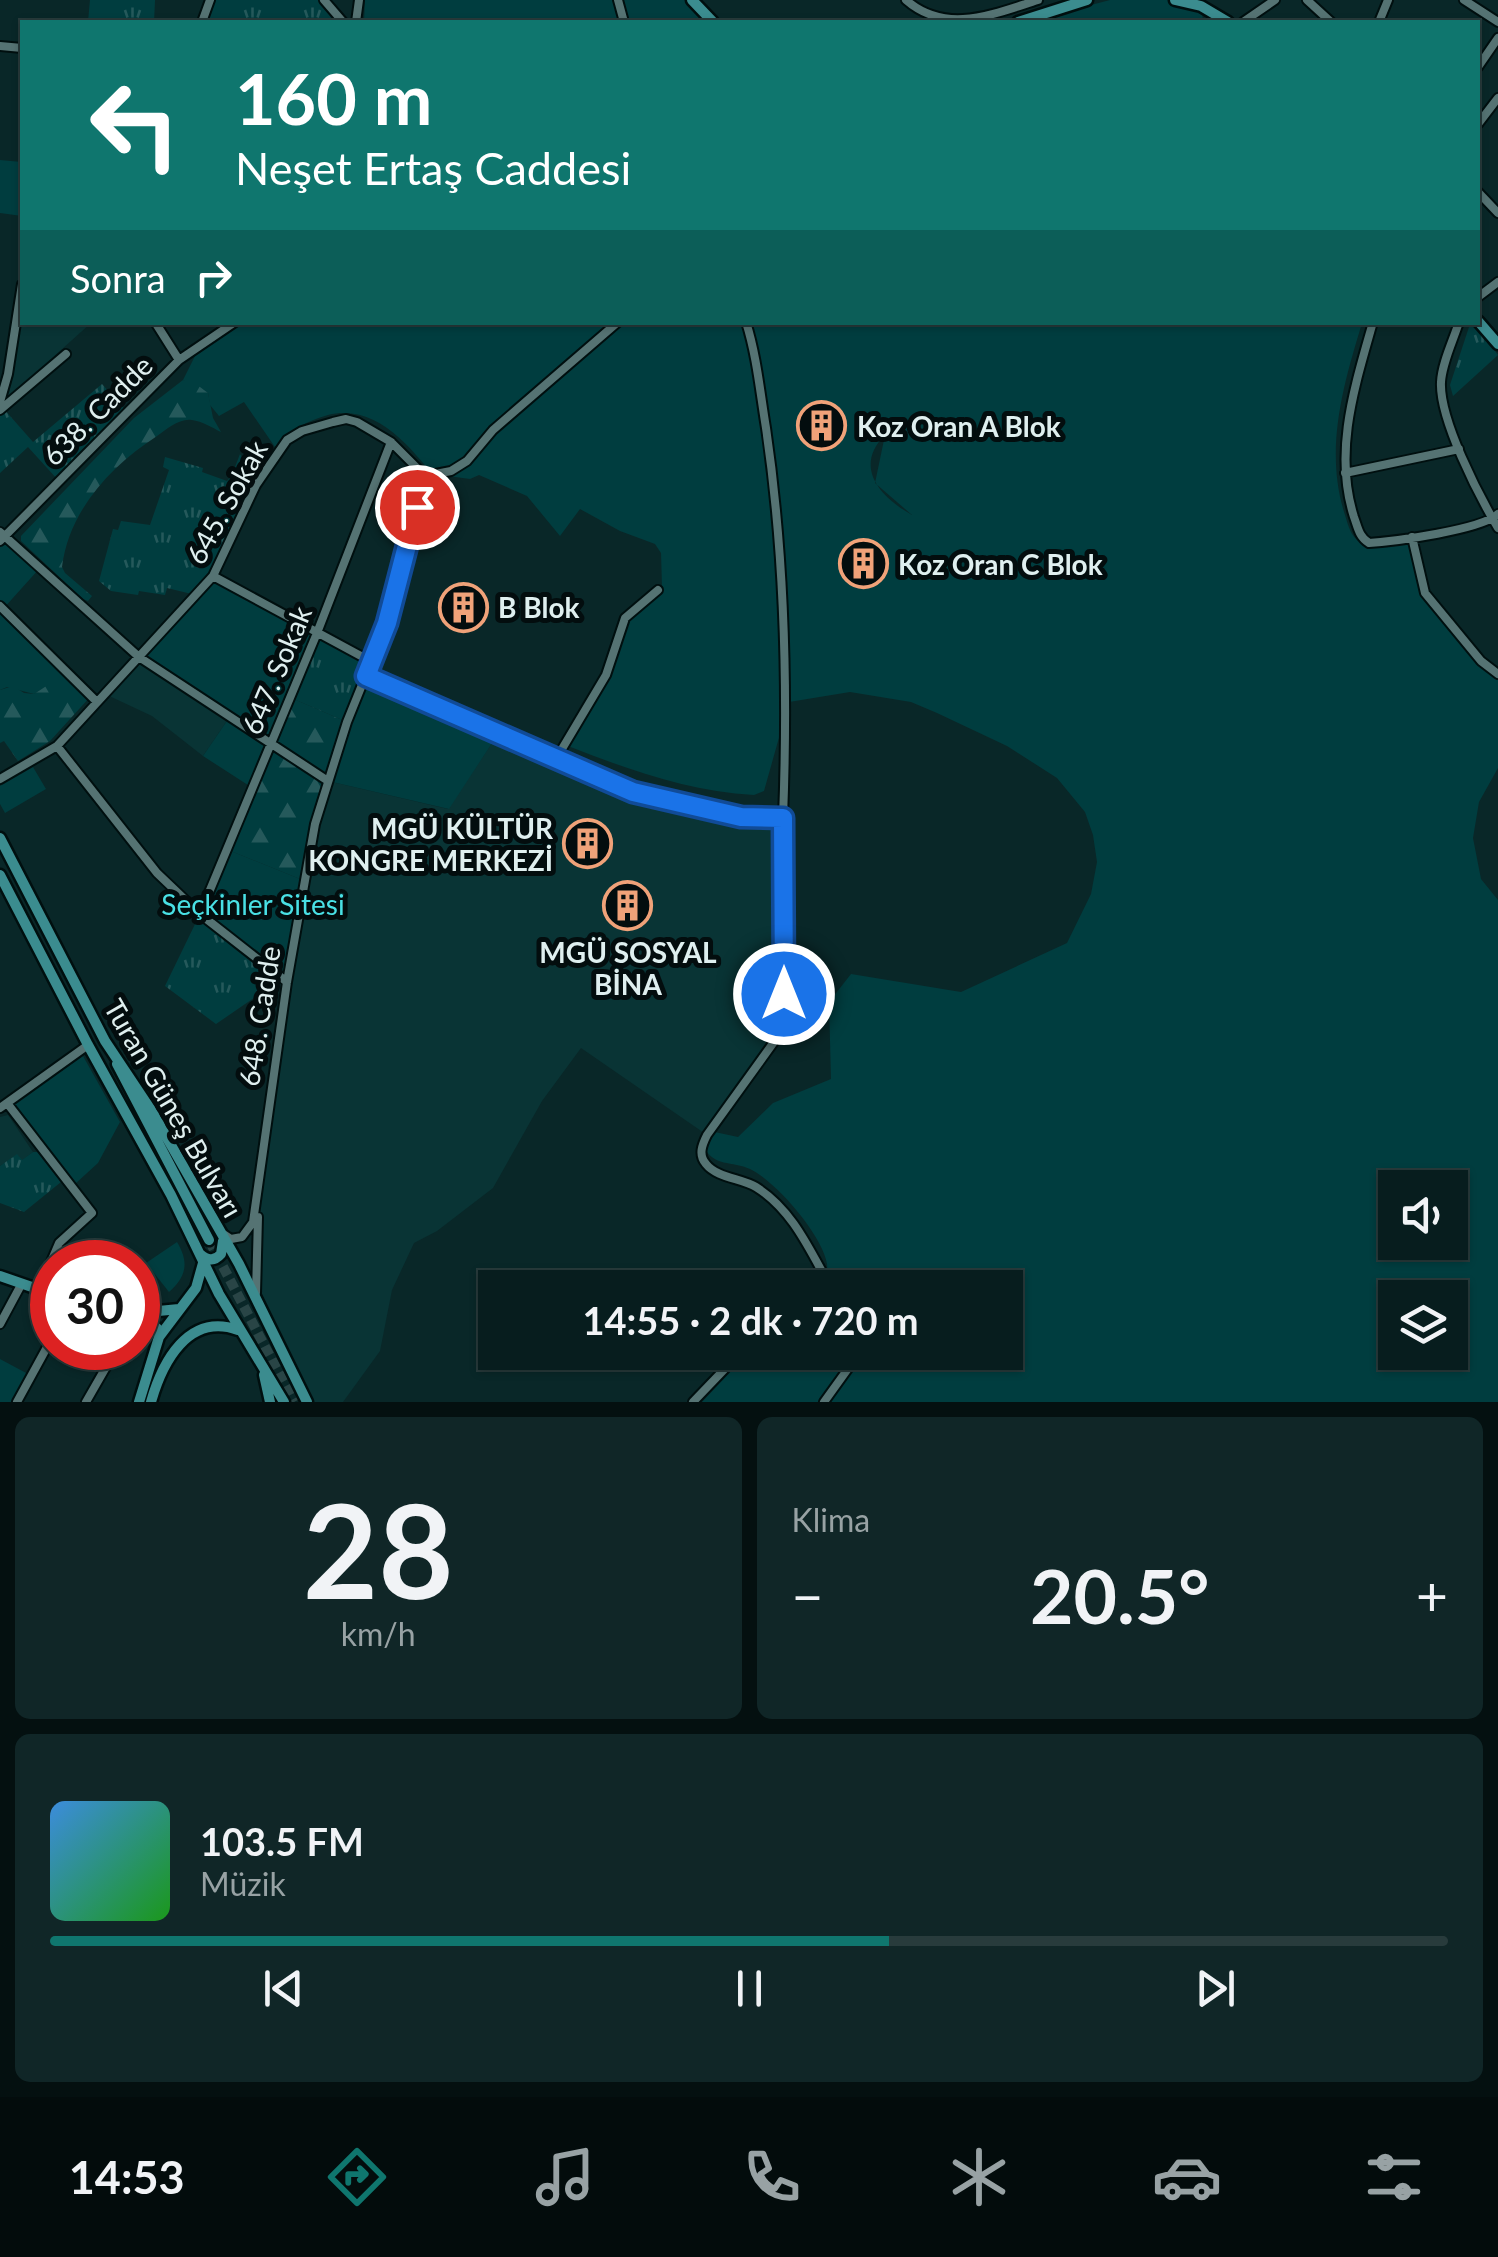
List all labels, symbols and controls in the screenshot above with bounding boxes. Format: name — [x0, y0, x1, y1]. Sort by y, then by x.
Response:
text: 160 m — [235, 56, 432, 140]
icon: left — [70, 60, 200, 190]
text: Neşet Ertaş Caddesi — [235, 141, 631, 195]
icon: right — [186, 250, 241, 305]
text: Sonra — [70, 255, 166, 301]
street label: 638. Cadde — [35, 348, 159, 472]
building icon: Koz Oran A Blok — [796, 400, 848, 452]
place label: Koz Oran A Blok — [857, 409, 1061, 443]
street label: 645. Sokak — [178, 434, 274, 570]
pin — [375, 465, 460, 550]
icon: arrive — [390, 480, 445, 535]
building icon: Koz Oran C Blok — [837, 538, 889, 590]
place label: Koz Oran C Blok — [898, 547, 1103, 581]
building icon: B Blok — [437, 581, 489, 633]
place label: B Blok — [498, 590, 579, 624]
street label: 647. Sokak — [234, 600, 318, 739]
place label: MGÜ KÜLTÜR KONGRE MERKEZİ — [308, 811, 554, 877]
building icon: MGÜ KÜLTÜR KONGRE MERKEZİ — [562, 818, 614, 870]
building icon: MGÜ SOSYAL BİNA — [602, 879, 654, 931]
park label: Seçkinler Sitesi — [161, 887, 345, 921]
place label: MGÜ SOSYAL BİNA — [539, 935, 717, 1001]
position arrow — [732, 942, 836, 1046]
street label: 648. Cadde — [231, 944, 287, 1088]
street label: Turan Güneş Bulvarı — [98, 993, 250, 1223]
map controls — [1378, 1170, 1468, 1370]
button: sound — [1378, 1170, 1468, 1260]
speed limit sign: 30 — [30, 1240, 160, 1370]
button: layers — [1378, 1280, 1468, 1370]
text: 14:55 · 2 dk · 720 m — [582, 1297, 919, 1343]
text: 28 — [303, 1471, 454, 1627]
text: Klima — [792, 1500, 870, 1539]
text: 20.5° — [1030, 1550, 1209, 1640]
text: − — [792, 1562, 823, 1628]
text: + — [1416, 1562, 1448, 1628]
text: km/h — [341, 1614, 416, 1653]
text: 103.5 FM — [200, 1818, 364, 1864]
text: Müzik — [200, 1864, 286, 1903]
icon: previous — [256, 1961, 311, 2016]
icon: pause — [722, 1961, 777, 2016]
icon: next — [1188, 1961, 1243, 2016]
icon: directions — [322, 2142, 392, 2212]
icon: music — [530, 2142, 600, 2212]
icon: phone — [737, 2142, 807, 2212]
icon: climate — [944, 2142, 1014, 2212]
icon: car — [1152, 2142, 1222, 2212]
icon: filters — [1359, 2142, 1429, 2212]
text: 14:53 — [69, 2150, 185, 2204]

